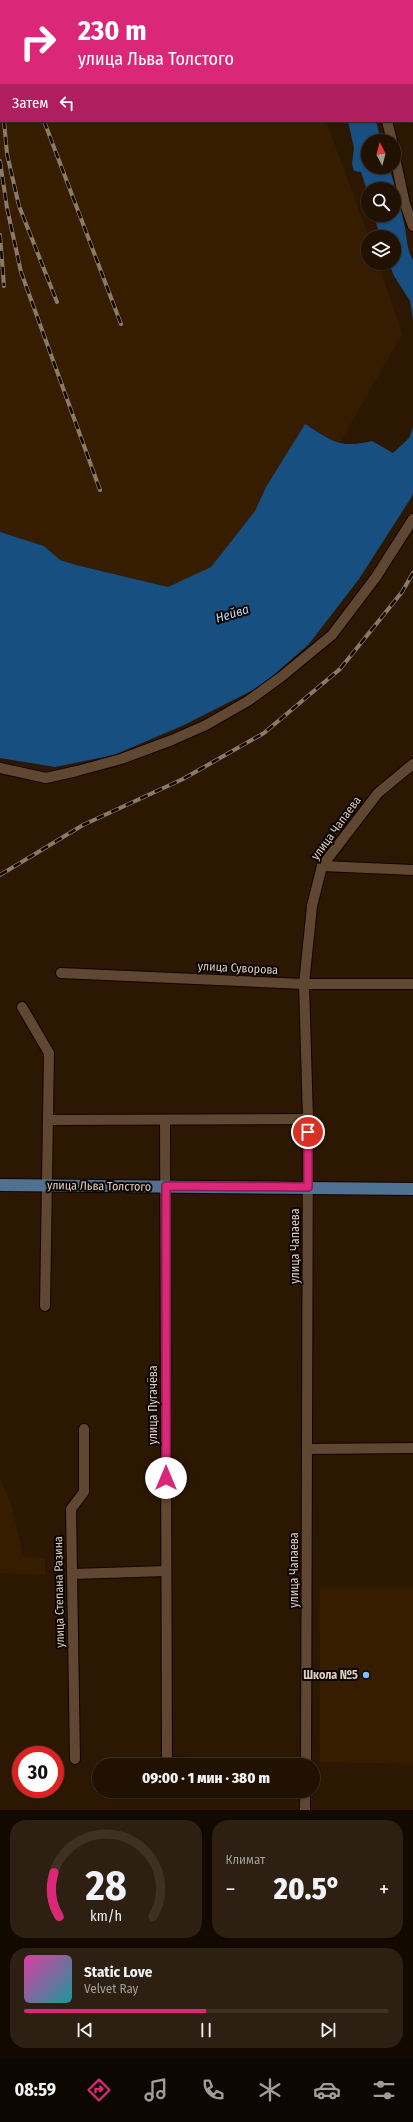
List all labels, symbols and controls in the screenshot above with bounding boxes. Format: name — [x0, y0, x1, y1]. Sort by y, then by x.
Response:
text: 230 m — [78, 14, 147, 47]
icon: right — [12, 16, 64, 68]
text: улица Льва Толстого — [78, 48, 234, 70]
icon: left — [56, 92, 78, 114]
text: Затем — [12, 94, 48, 112]
north arrow — [361, 134, 401, 174]
map controls — [361, 134, 401, 270]
button: search — [361, 182, 401, 222]
button: layers — [361, 230, 401, 270]
water label: Нейва — [214, 601, 251, 626]
street label: улица Чапаева — [308, 793, 364, 863]
street label: улица Суворова — [197, 959, 279, 977]
pin — [291, 1115, 325, 1149]
icon: arrive — [297, 1121, 319, 1143]
street label: улица Льва Толстого — [47, 1178, 151, 1194]
street label: улица Чапаева — [288, 1208, 302, 1284]
street label: улица Пугачёва — [146, 1365, 160, 1445]
position arrow — [145, 1457, 187, 1499]
street label: улица Чапаева — [287, 1532, 301, 1608]
street label: улица Степана Разина — [51, 1536, 67, 1648]
place label: Школа №5 — [303, 1668, 358, 1682]
marker: Школа №5 — [361, 1670, 371, 1680]
speed limit sign: 30 — [12, 1746, 64, 1798]
text: 09:00 · 1 мин · 380 m — [142, 1769, 270, 1787]
text: Климат — [226, 1852, 265, 1867]
text: 28 — [84, 1861, 126, 1911]
text: 20.5° — [274, 1871, 341, 1907]
text: − — [226, 1876, 235, 1903]
text: + — [379, 1876, 389, 1903]
text: km/h — [90, 1908, 122, 1925]
text: Static Love — [84, 1963, 152, 1981]
text: Velvet Ray — [84, 1981, 138, 1996]
icon: previous — [74, 2019, 96, 2041]
icon: pause — [195, 2019, 217, 2041]
icon: next — [317, 2019, 339, 2041]
icon: directions — [85, 2076, 113, 2104]
icon: music — [142, 2076, 170, 2104]
icon: phone — [199, 2076, 227, 2104]
icon: climate — [256, 2076, 284, 2104]
icon: car — [313, 2076, 341, 2104]
icon: filters — [370, 2076, 398, 2104]
text: 08:59 — [15, 2079, 56, 2101]

